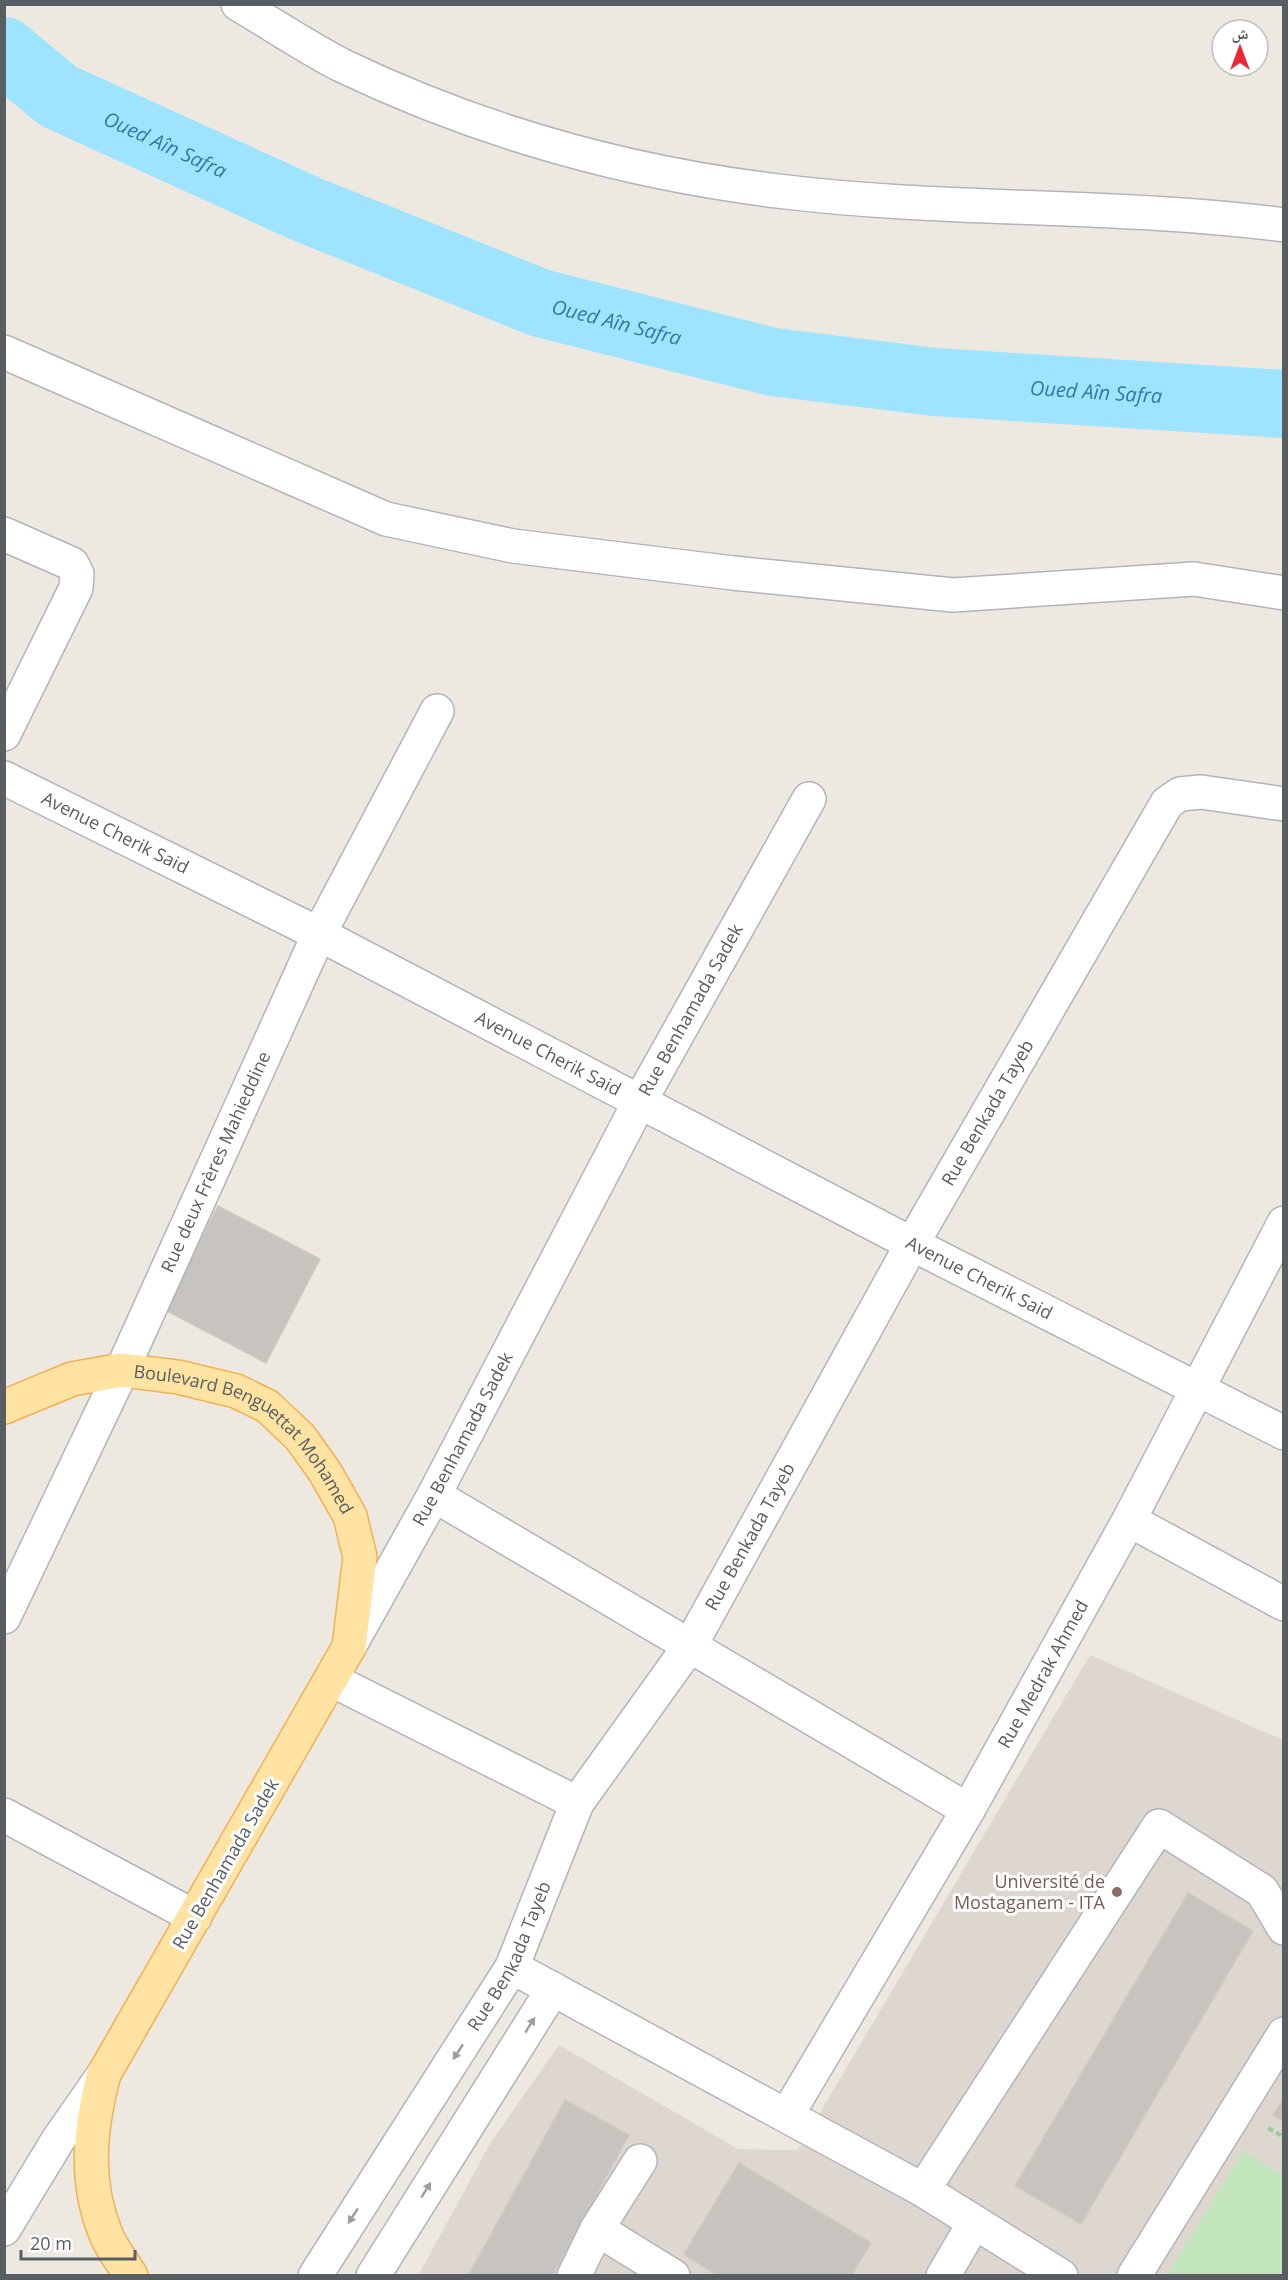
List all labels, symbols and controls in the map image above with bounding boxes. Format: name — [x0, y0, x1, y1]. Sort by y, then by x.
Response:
north arrow — [1210, 18, 1270, 78]
text: ش — [1232, 22, 1249, 44]
water label: Oued Aîn Safra — [99, 105, 231, 184]
water label: Oued Aîn Safra — [549, 293, 684, 351]
water label: Oued Aîn Safra — [1029, 374, 1163, 409]
street label: Avenue Cherik Said — [38, 786, 193, 879]
street label: Rue Benhamada Sadek — [632, 919, 748, 1100]
street label: Avenue Cherik Said — [471, 1005, 626, 1101]
street label: Rue Benkada Tayeb — [935, 1035, 1039, 1190]
street label: Rue deux Frères Mahieddine — [155, 1047, 276, 1276]
street label: Avenue Cherik Said — [902, 1230, 1057, 1324]
street label: Rue Benhamada Sadek — [406, 1347, 518, 1530]
street label: Boulevard Benguettat Mohamed — [132, 1359, 359, 1518]
street label: Rue Benkada Tayeb — [699, 1458, 800, 1614]
street label: Rue Medrak Ahmed — [992, 1595, 1093, 1752]
street label: Rue Benhamada Sadek — [166, 1773, 284, 1953]
place label: Université de Mostaganem - ITA — [954, 1869, 1106, 1914]
street label: Rue Benkada Tayeb — [461, 1878, 556, 2035]
marker: Université de Mostaganem - ITA — [1110, 1885, 1124, 1899]
one-way arrow — [524, 2017, 535, 2033]
one-way arrow — [452, 2044, 463, 2060]
one-way arrow — [420, 2183, 432, 2199]
one-way arrow — [347, 2208, 358, 2224]
scale bar — [21, 2223, 135, 2261]
text: 20 m — [30, 2231, 72, 2255]

